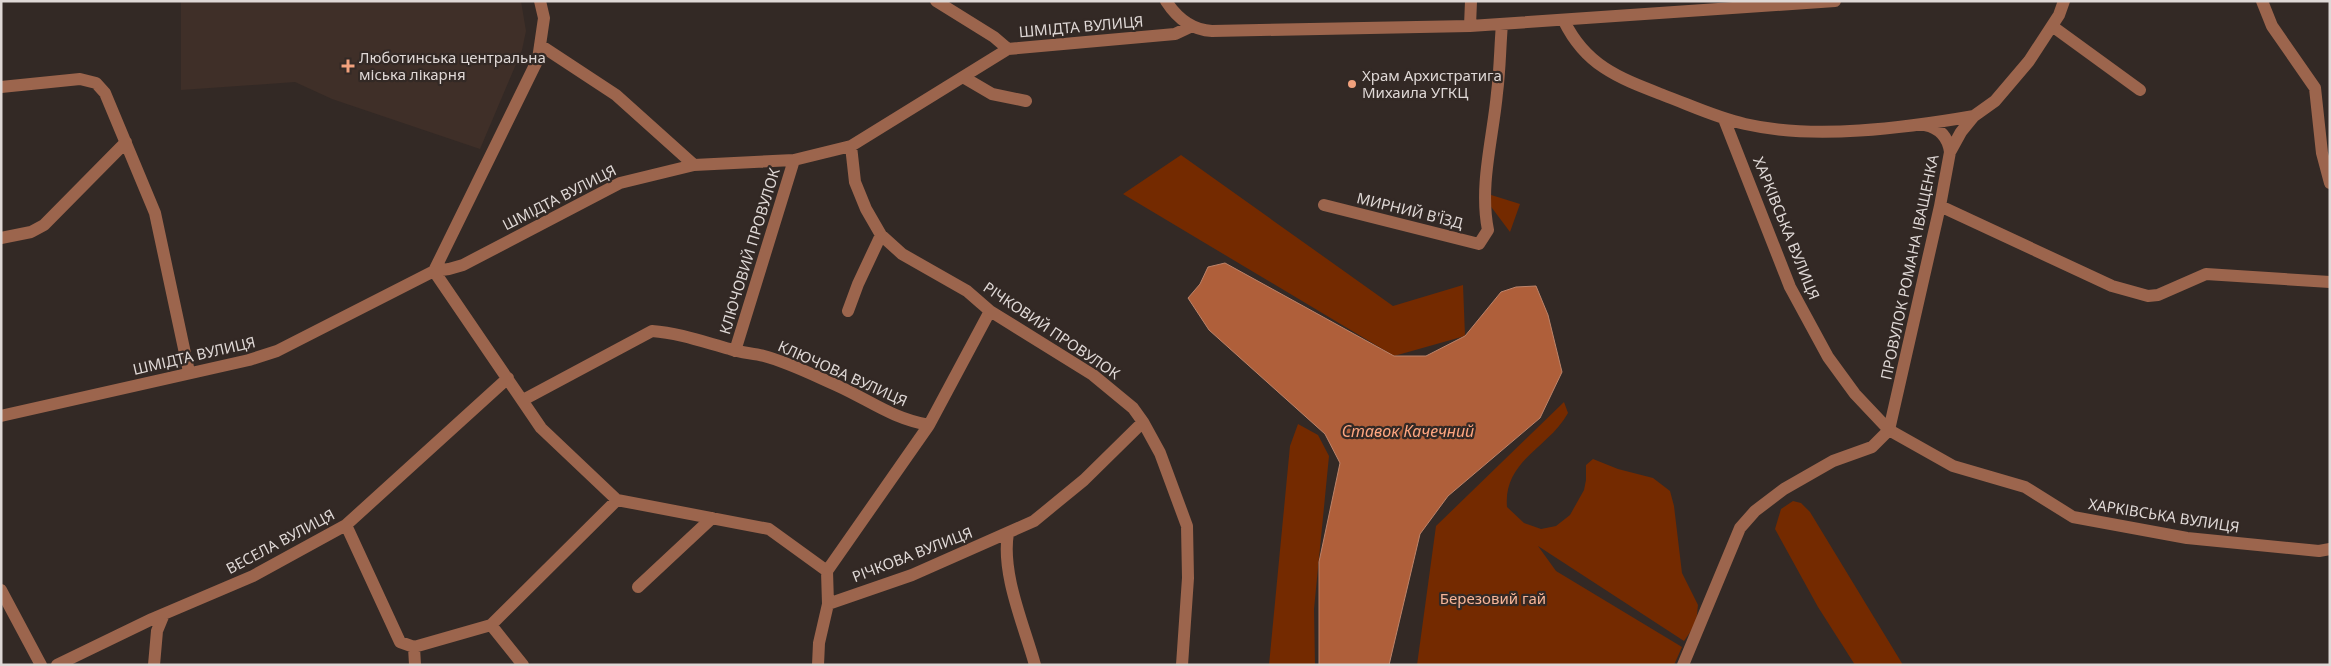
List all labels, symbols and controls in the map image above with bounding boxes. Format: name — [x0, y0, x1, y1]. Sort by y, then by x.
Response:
street label: ШМІДТА ВУЛИЦЯ — [1018, 11, 1144, 41]
place label: Люботинська центральна міська лікарня — [359, 47, 546, 84]
marker: Люботинська центральна міська лікарня — [341, 59, 355, 73]
place label: Храм Архистратига Михаила УГКЦ — [1362, 65, 1502, 102]
marker: Храм Архистратига Михаила УГКЦ — [1346, 78, 1358, 90]
street label: ПРОВУЛОК РОМАНА ІВАЩЕНКА — [1875, 152, 1943, 382]
street label: ХАРКІВСЬКА ВУЛИЦЯ — [1749, 154, 1825, 302]
street label: ШМІДТА ВУЛИЦЯ — [499, 160, 619, 234]
street label: КЛЮЧОВИЙ ПРОВУЛОК — [714, 165, 784, 337]
street label: МИРНИЙ В'ЇЗД — [1355, 187, 1465, 233]
street label: РІЧКОВИЙ ПРОВУЛОК — [980, 277, 1125, 384]
street label: ШМІДТА ВУЛИЦЯ — [131, 331, 257, 379]
street label: КЛЮЧОВА ВУЛИЦЯ — [775, 335, 911, 411]
water label: Ставок Качечний — [1342, 420, 1474, 442]
street label: ХАРКІВСЬКА ВУЛИЦЯ — [2087, 493, 2241, 537]
street label: ВЕСЕЛА ВУЛИЦЯ — [222, 504, 338, 578]
street label: РІЧКОВА ВУЛИЦЯ — [849, 522, 975, 586]
park label: Березовий гай — [1440, 588, 1546, 608]

